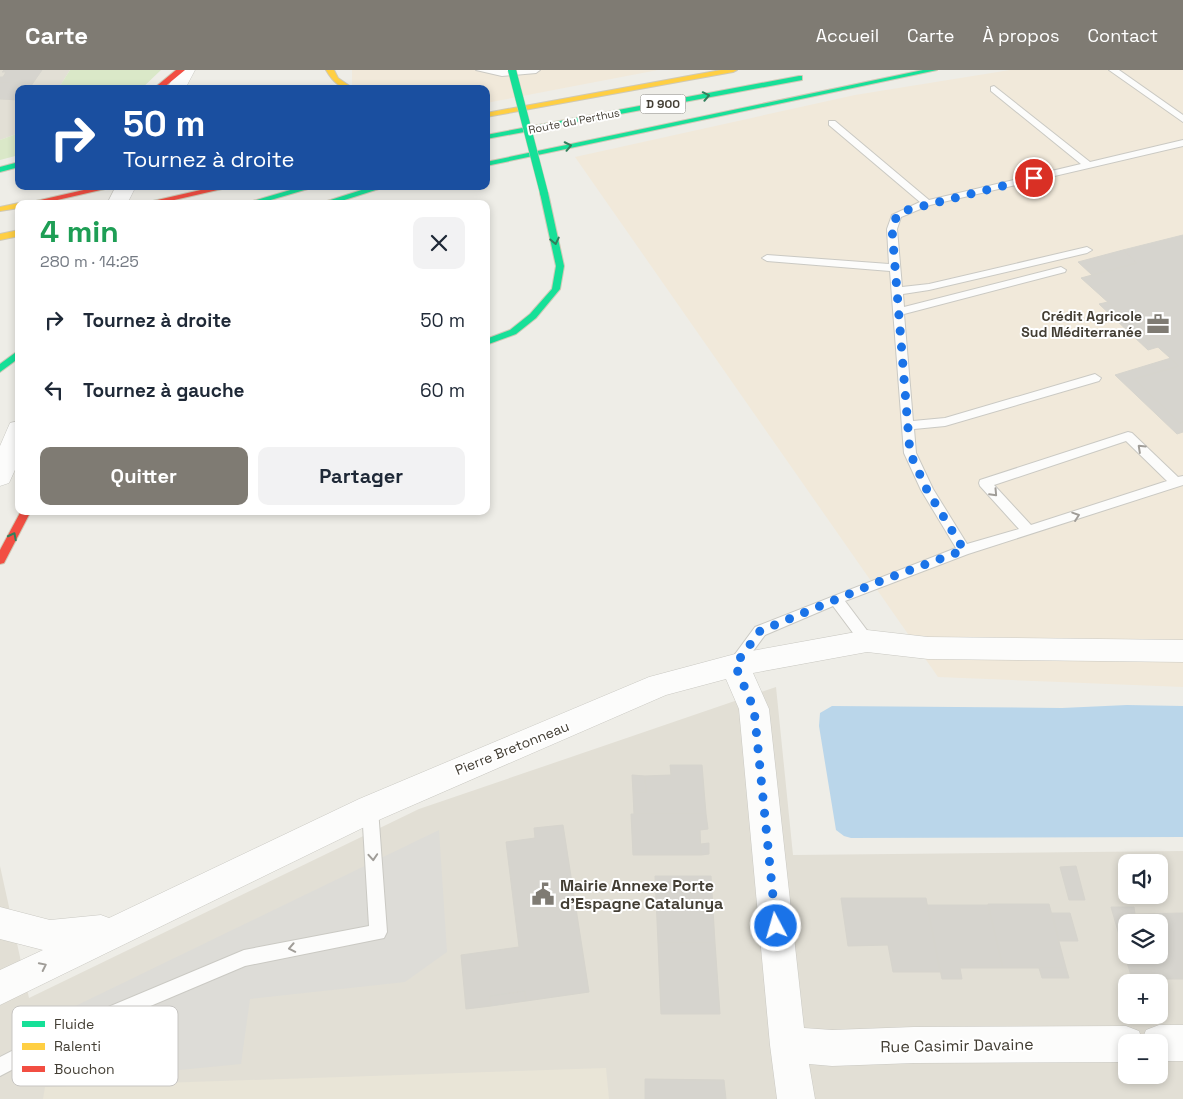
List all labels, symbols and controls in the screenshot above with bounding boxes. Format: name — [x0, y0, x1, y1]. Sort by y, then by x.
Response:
text: Carte — [25, 20, 88, 51]
text: Accueil — [816, 24, 879, 47]
text: Carte — [907, 24, 954, 47]
text: À propos — [982, 24, 1060, 47]
text: Contact — [1088, 24, 1158, 47]
one-way arrow — [702, 91, 711, 102]
road number: D 900 — [640, 94, 686, 114]
text: 50 m — [123, 102, 205, 146]
icon: right — [40, 105, 105, 170]
street label: Route du Perthus — [527, 105, 621, 137]
one-way arrow — [564, 141, 573, 152]
text: Tournez à droite — [123, 145, 294, 173]
pin — [1013, 157, 1055, 199]
icon: arrive — [1020, 164, 1048, 192]
text: 4 min — [40, 212, 119, 251]
button: close — [413, 217, 465, 269]
one-way arrow — [550, 236, 560, 245]
text: 280 m · 14:25 — [40, 251, 139, 272]
icon: right — [40, 306, 68, 334]
place label: Crédit Agricole Sud Méditerranée — [1021, 307, 1142, 341]
text: Tournez à droite — [83, 308, 232, 333]
text: 50 m — [420, 308, 465, 333]
office icon: Crédit Agricole Sud Méditerranée — [1145, 311, 1171, 337]
icon: left — [40, 376, 68, 404]
text: Tournez à gauche — [83, 378, 245, 403]
text: 60 m — [420, 378, 465, 403]
one-way arrow — [1137, 445, 1146, 454]
button: Quitter — [40, 447, 248, 505]
button: Partager — [258, 447, 465, 505]
one-way arrow — [988, 487, 997, 496]
one-way arrow — [1071, 511, 1079, 521]
one-way arrow — [7, 532, 17, 541]
street label: Pierre Bretonneau — [452, 717, 572, 779]
one-way arrow — [368, 854, 379, 862]
map controls — [1118, 854, 1168, 1084]
button: sound — [1118, 854, 1168, 904]
place label: Mairie Annexe Porte d'Espagne Catalunya — [560, 875, 723, 914]
public building icon: Mairie Annexe Porte d'Espagne Catalunya — [530, 881, 556, 907]
position arrow — [749, 899, 801, 951]
button: layers — [1118, 914, 1168, 964]
one-way arrow — [288, 943, 296, 953]
one-way arrow — [38, 962, 47, 972]
button: + — [1118, 974, 1168, 1024]
legend — [12, 1006, 178, 1086]
text: Fluide — [54, 1015, 94, 1033]
street label: Rue Casimir Davaine — [880, 1034, 1034, 1057]
button: − — [1118, 1034, 1168, 1084]
text: Ralenti — [54, 1037, 101, 1055]
text: Bouchon — [54, 1060, 115, 1078]

